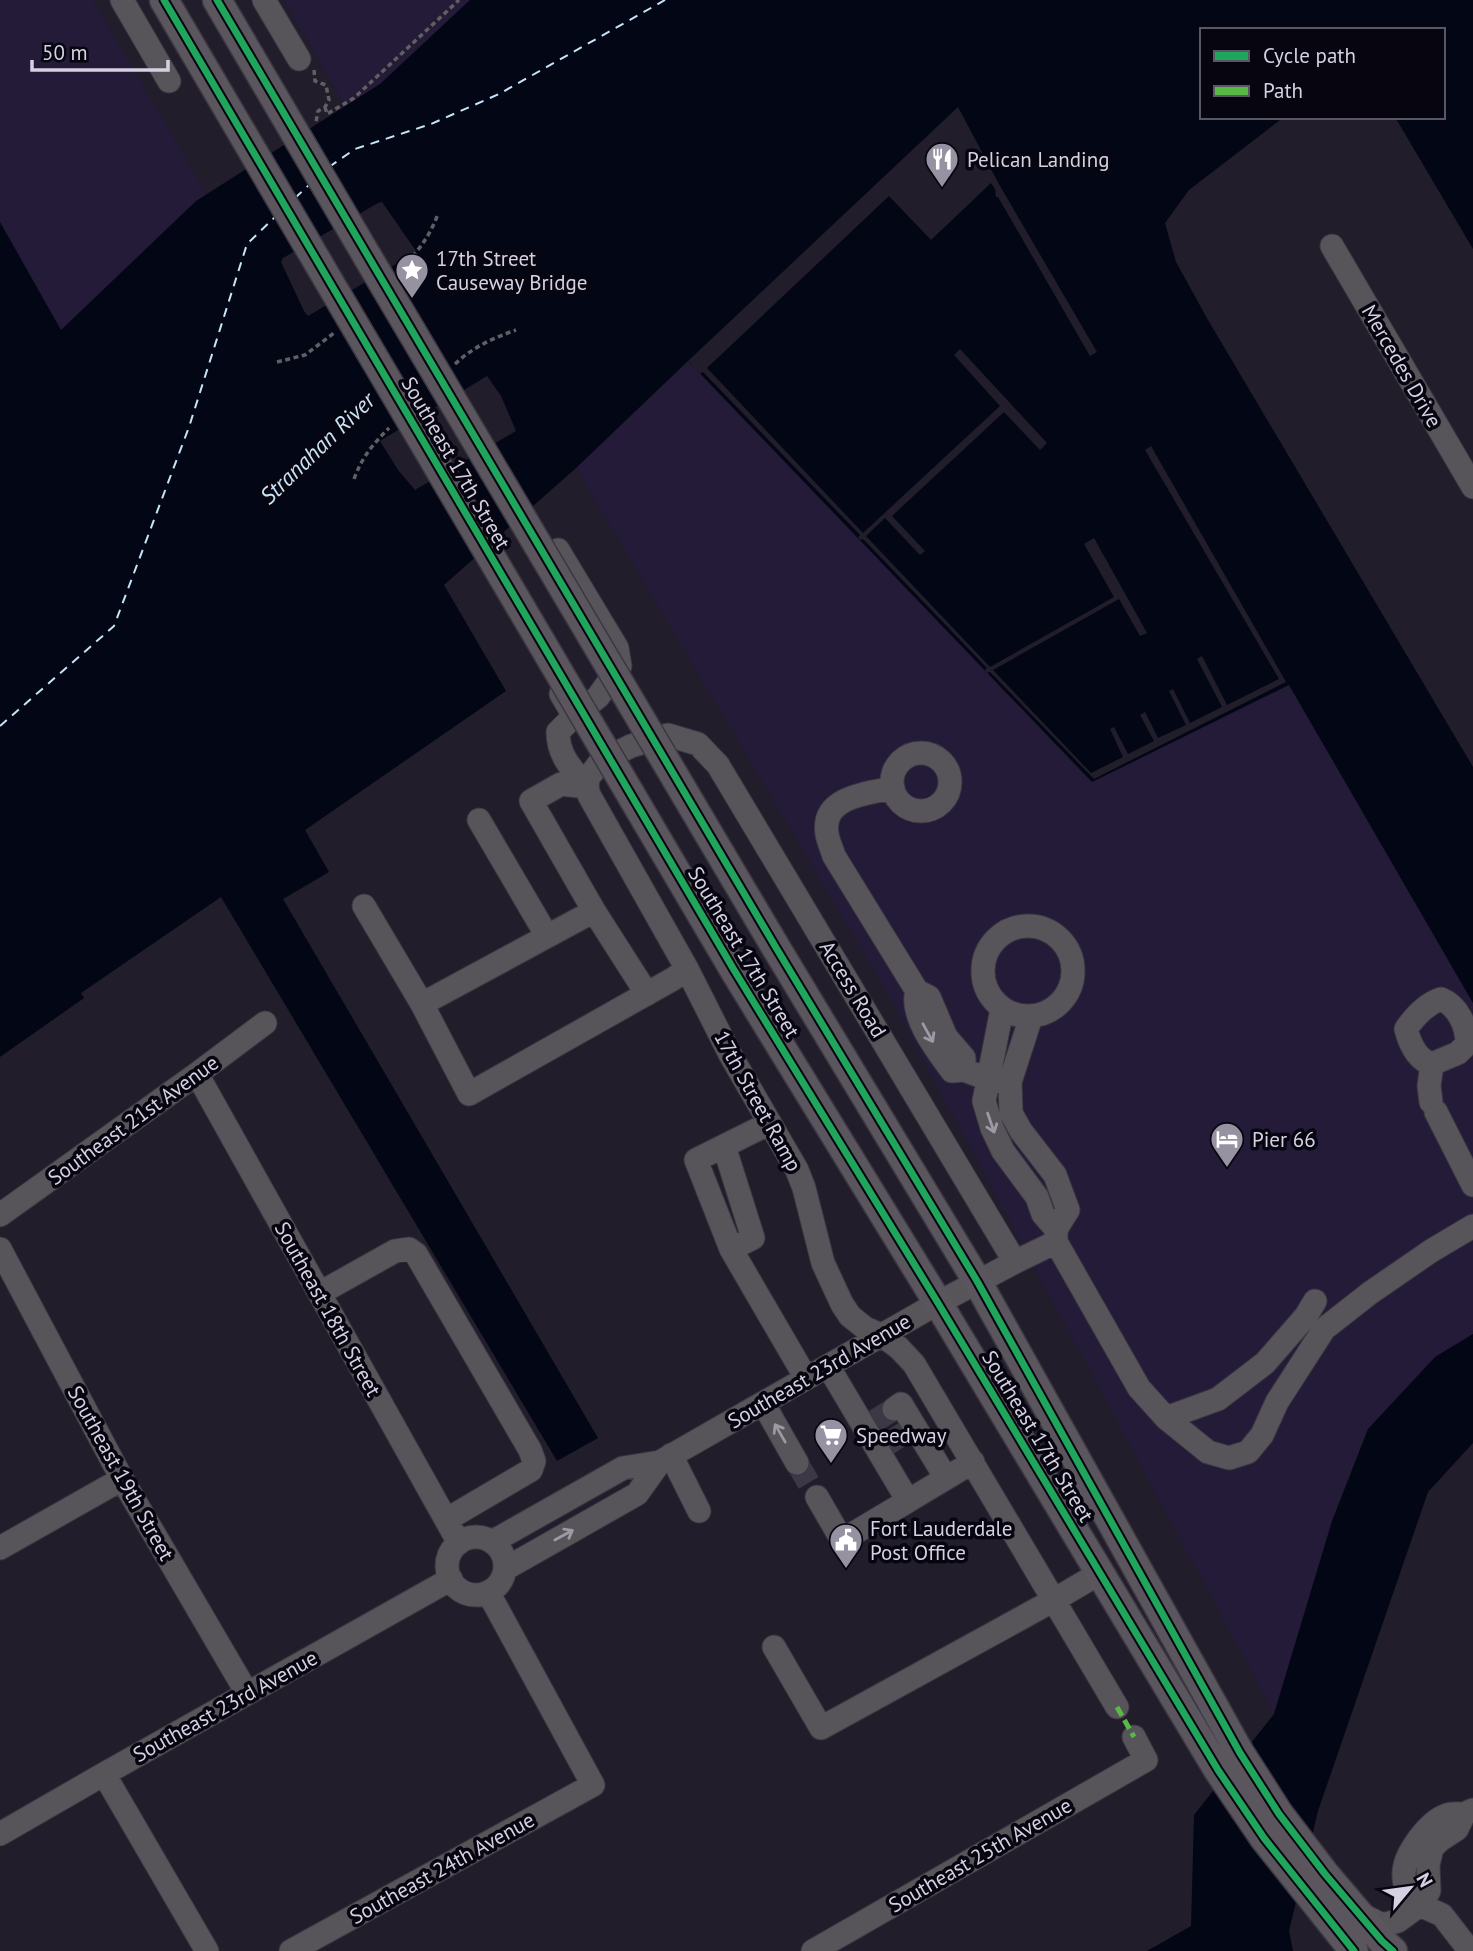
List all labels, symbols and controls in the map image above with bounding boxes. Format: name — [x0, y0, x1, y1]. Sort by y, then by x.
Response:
scale bar — [32, 28, 168, 72]
legend — [1200, 28, 1445, 119]
text: 50 m — [42, 39, 88, 66]
text: Cycle path — [1263, 42, 1356, 69]
text: Path — [1263, 77, 1303, 104]
restaurant icon: Pelican Landing — [923, 140, 961, 189]
place label: Pelican Landing — [967, 146, 1109, 173]
place label: 17th Street Causeway Bridge — [436, 245, 587, 296]
place icon: 17th Street Causeway Bridge — [393, 251, 431, 300]
street label: Mercedes Drive — [1356, 300, 1448, 432]
street label: Southeast 17th Street — [396, 372, 516, 554]
water label: Stranahan River — [253, 385, 382, 510]
street label: Southeast 17th Street — [682, 861, 806, 1043]
street label: Access Road — [814, 936, 892, 1042]
one-way arrow — [922, 1022, 935, 1043]
street label: 17th Street Ramp — [708, 1026, 808, 1176]
street label: Southeast 21st Avenue — [42, 1049, 224, 1191]
one-way arrow — [986, 1111, 998, 1133]
hotel icon: Pier 66 — [1208, 1120, 1246, 1169]
place label: Pier 66 — [1252, 1126, 1316, 1153]
street label: Southeast 18th Street — [269, 1217, 387, 1401]
street label: Southeast 23rd Avenue — [723, 1308, 915, 1434]
street label: Southeast 17th Street — [976, 1345, 1100, 1527]
street label: Southeast 19th Street — [62, 1381, 180, 1565]
supermarket icon: Speedway — [812, 1416, 850, 1465]
place label: Speedway — [856, 1422, 947, 1449]
one-way arrow — [773, 1423, 787, 1443]
place label: Fort Lauderdale Post Office — [870, 1515, 1012, 1566]
public building icon: Fort Lauderdale Post Office — [827, 1521, 865, 1570]
one-way arrow — [554, 1528, 574, 1542]
street label: Southeast 23rd Avenue — [128, 1644, 322, 1768]
street label: Southeast 25th Avenue — [884, 1792, 1076, 1918]
street label: Southeast 24th Avenue — [345, 1806, 539, 1930]
north arrow — [1375, 1853, 1445, 1923]
text: N — [1411, 1868, 1438, 1891]

